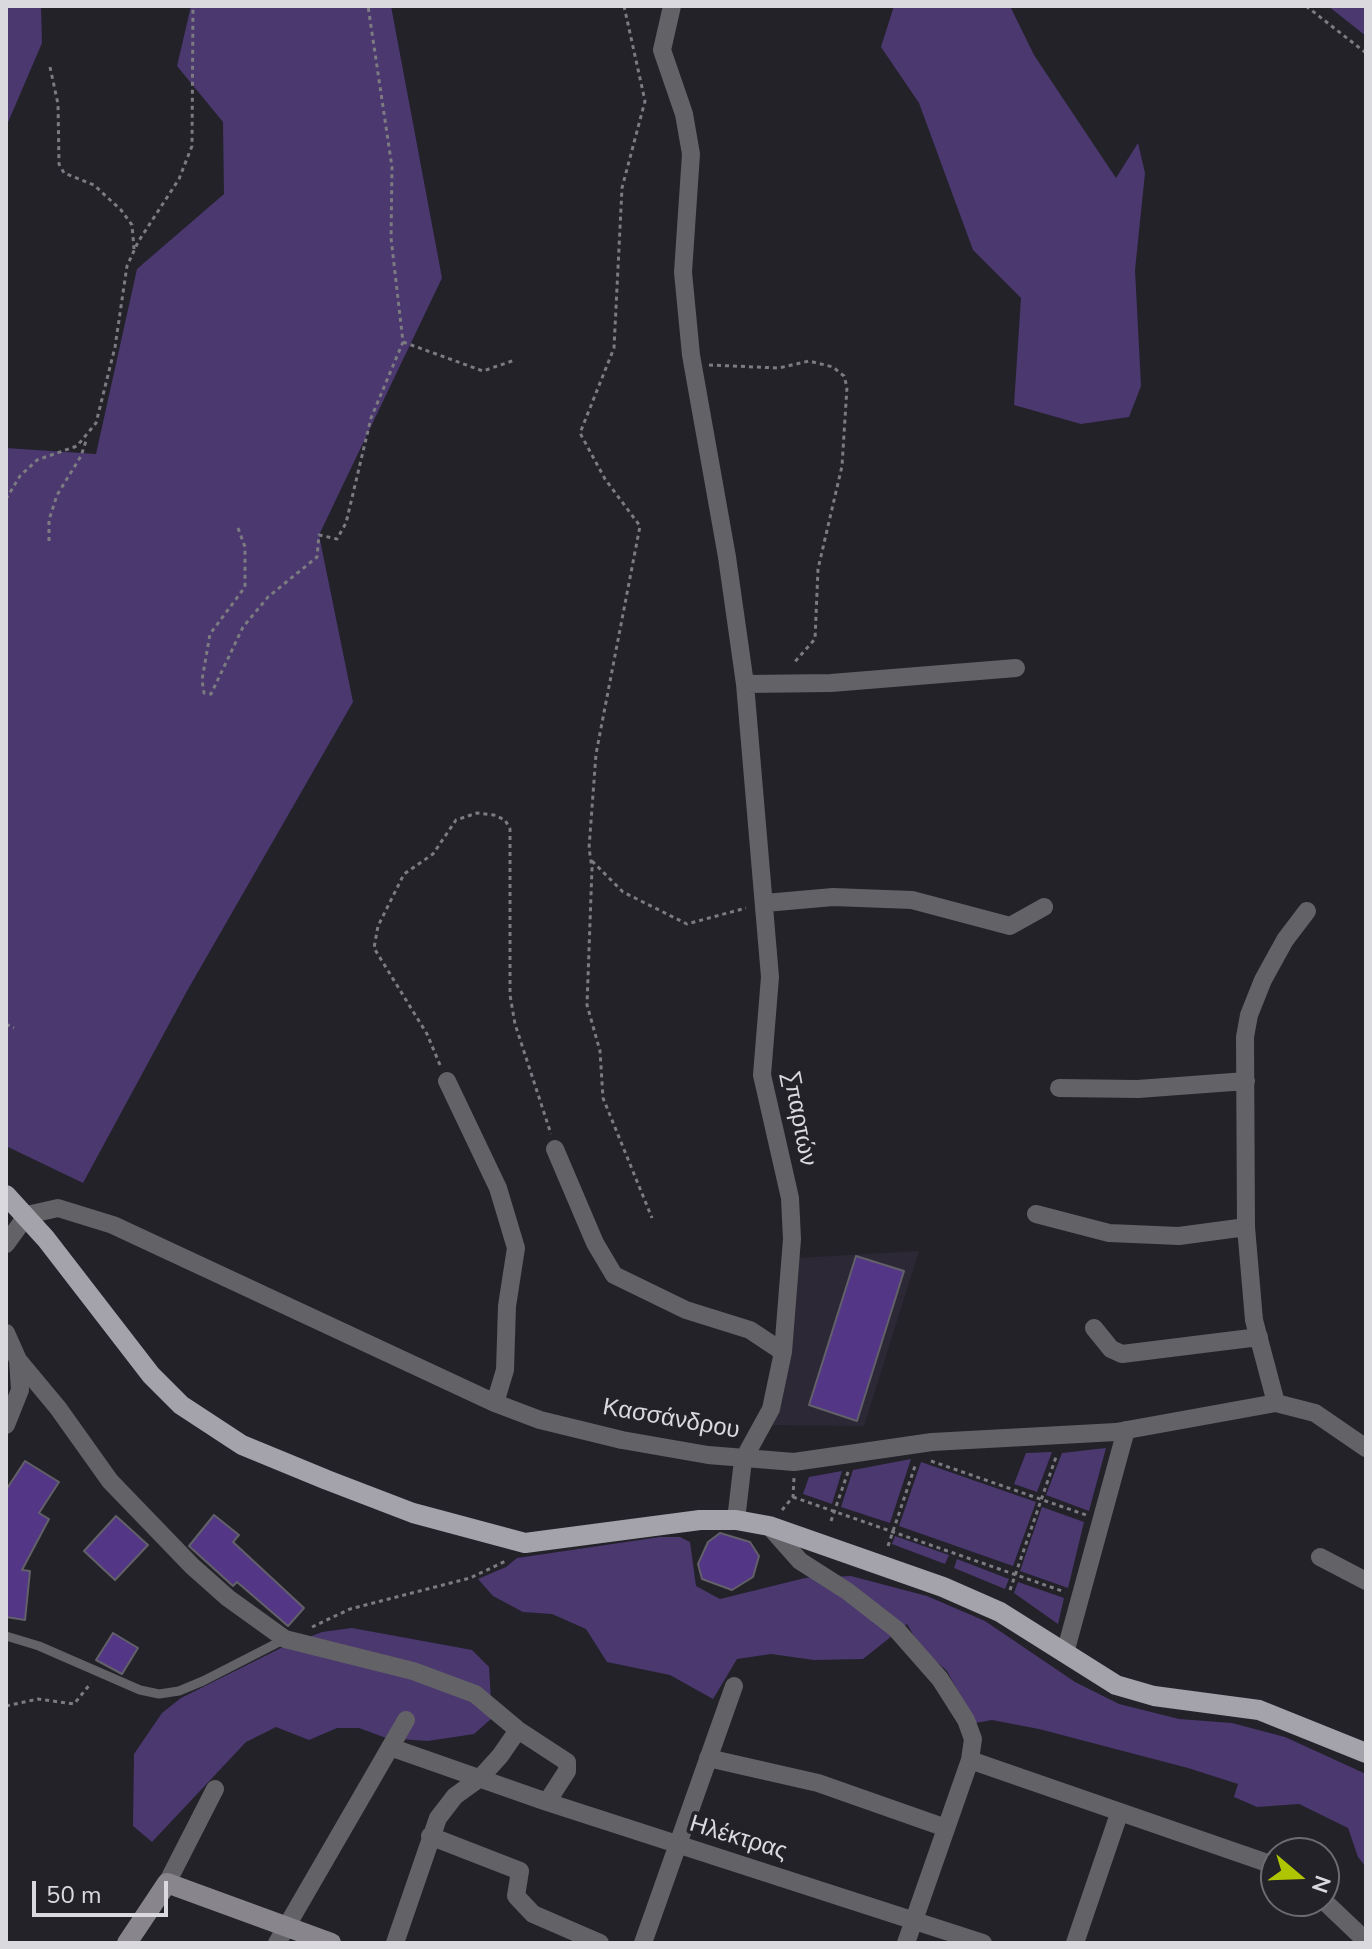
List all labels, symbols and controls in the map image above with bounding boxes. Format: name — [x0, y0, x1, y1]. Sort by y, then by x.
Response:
street label: Σπαρτών — [775, 1069, 821, 1169]
street label: Κασσάνδρου — [600, 1394, 742, 1446]
street label: Ηλέκτρας — [686, 1811, 790, 1867]
north arrow — [1260, 1837, 1340, 1917]
scale bar — [36, 1865, 172, 1915]
text: N — [1304, 1871, 1338, 1897]
text: 50 m — [46, 1879, 102, 1911]

